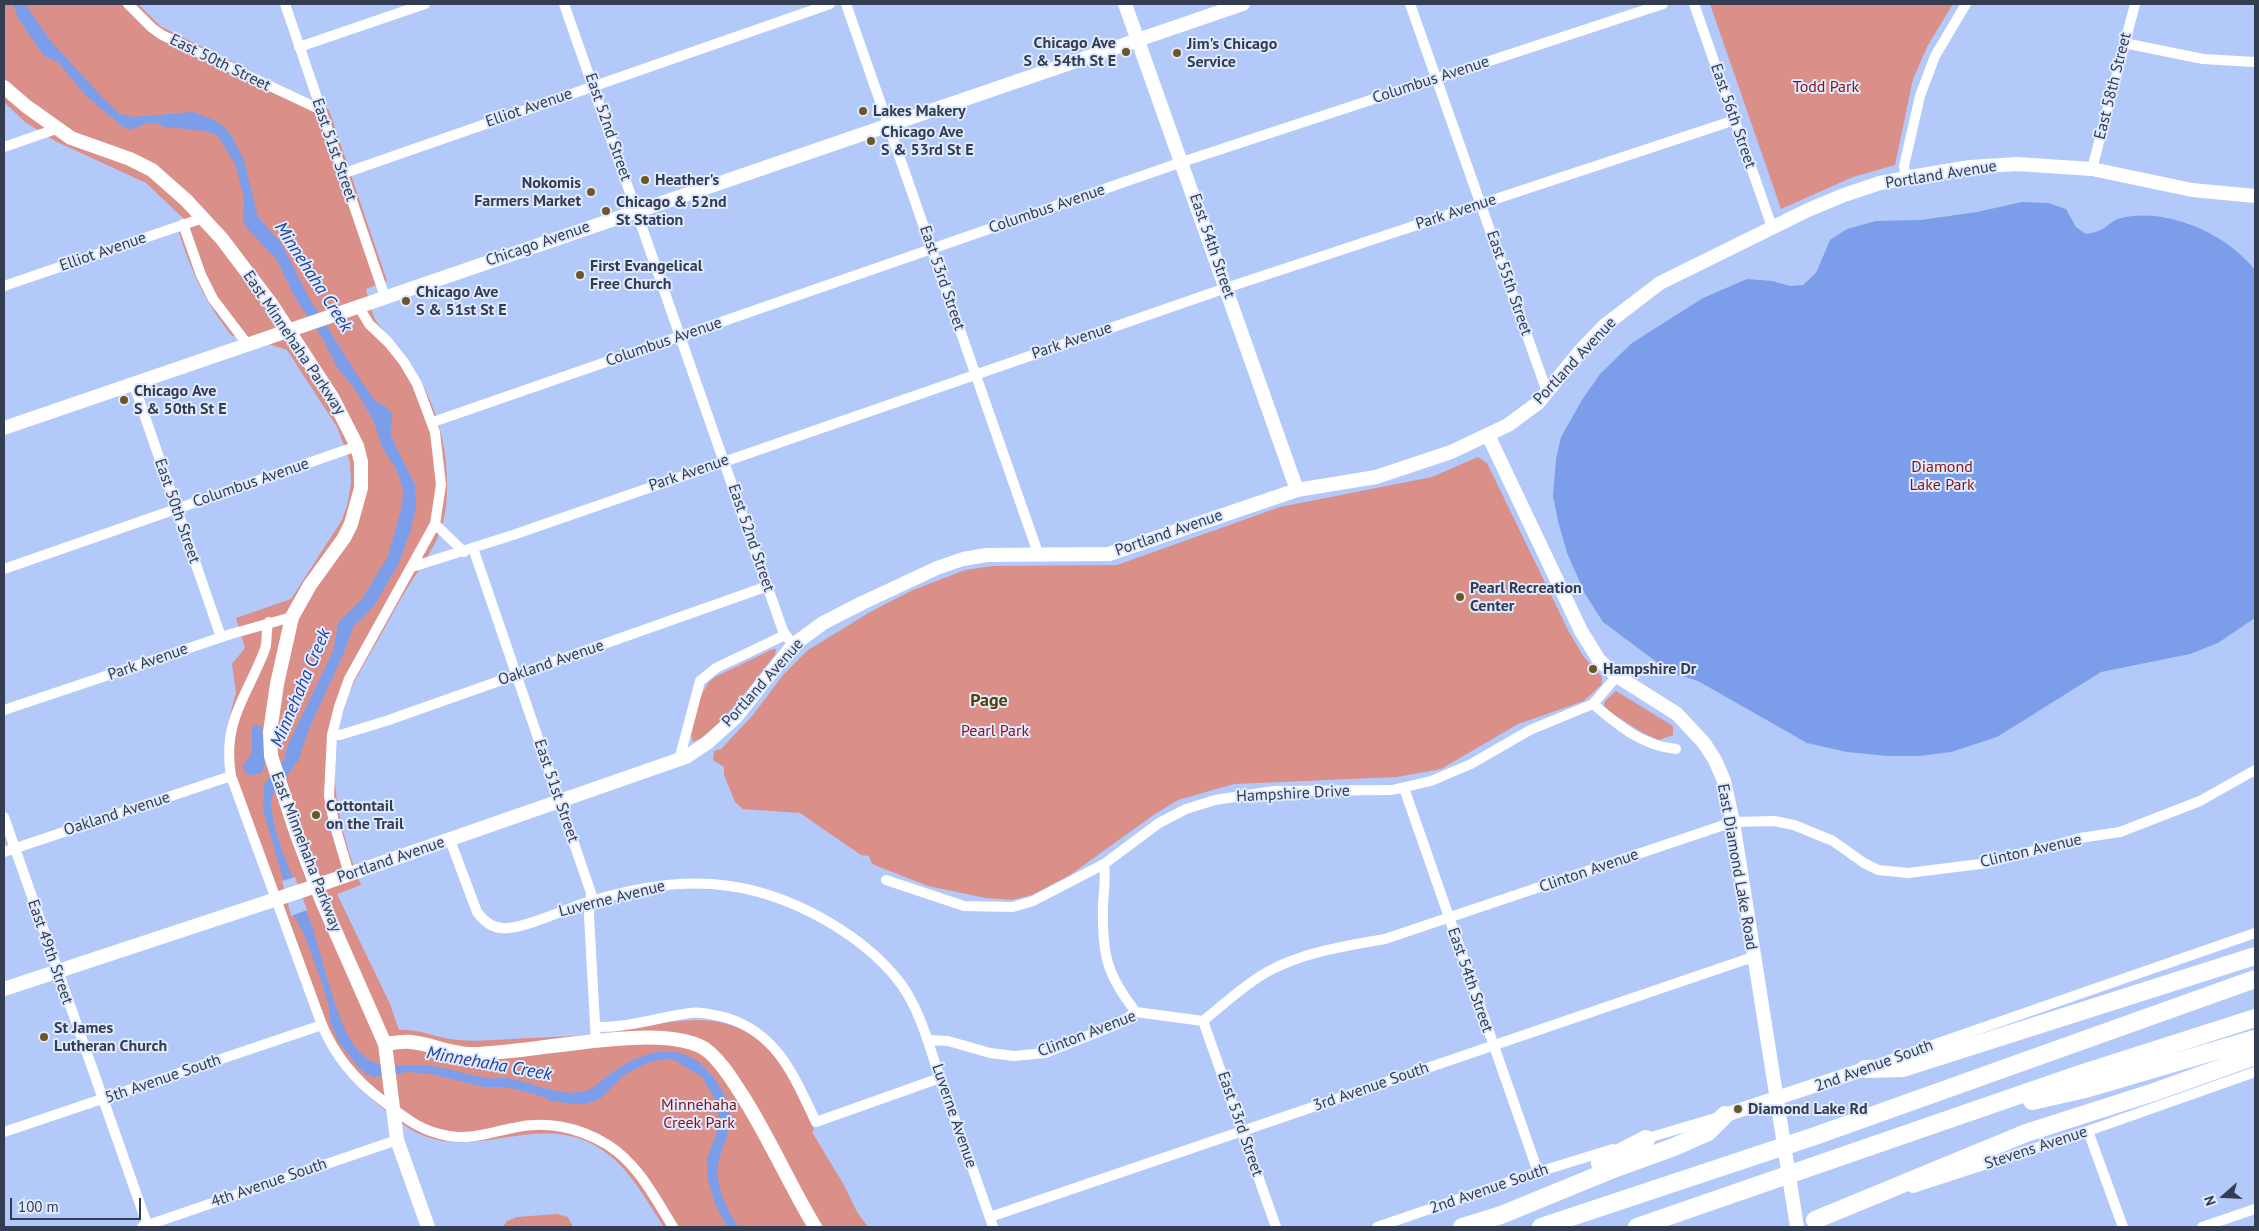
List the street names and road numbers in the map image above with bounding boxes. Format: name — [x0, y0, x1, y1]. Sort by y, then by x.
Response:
street label: East 50th Street — [166, 30, 274, 96]
street label: East 58th Street — [2090, 30, 2136, 142]
street label: Columbus Avenue — [1370, 52, 1492, 108]
street label: East 56th Street — [1706, 61, 1760, 171]
street label: East 52nd Street — [581, 71, 635, 183]
street label: Elliot Avenue — [483, 84, 575, 132]
street label: East 51st Street — [307, 96, 361, 204]
street label: Portland Avenue — [1884, 157, 1998, 193]
street label: Columbus Avenue — [986, 180, 1108, 238]
street label: Park Avenue — [1413, 190, 1499, 234]
street label: East 54th Street — [1185, 191, 1239, 301]
street label: Chicago Avenue — [483, 217, 593, 271]
street label: East 53rd Street — [915, 223, 969, 333]
street label: Elliot Avenue — [57, 228, 149, 276]
street label: East 55th Street — [1482, 228, 1536, 338]
street label: East Minnehaha Parkway — [239, 267, 349, 419]
street label: Columbus Avenue — [603, 313, 725, 371]
street label: Portland Avenue — [1530, 313, 1620, 409]
street label: Park Avenue — [1029, 318, 1115, 364]
street label: Park Avenue — [646, 450, 732, 496]
street label: Columbus Avenue — [190, 454, 312, 512]
street label: East 50th Street — [150, 456, 204, 566]
street label: East 52nd Street — [724, 482, 778, 594]
street label: Portland Avenue — [1113, 506, 1225, 560]
street label: Portland Avenue — [718, 635, 808, 731]
street label: Oakland Avenue — [496, 636, 606, 690]
street label: Park Avenue — [105, 639, 191, 685]
street label: East 51st Street — [529, 737, 583, 845]
street label: East Minnehaha Parkway — [267, 769, 345, 935]
street label: Hampshire Drive — [1236, 781, 1350, 807]
street label: East Diamond Lake Road — [1713, 782, 1761, 952]
street label: Oakland Avenue — [61, 788, 173, 840]
street label: Clinton Avenue — [1978, 830, 2084, 872]
street label: Portland Avenue — [335, 833, 447, 887]
street label: Clinton Avenue — [1537, 845, 1641, 897]
street label: Luverne Avenue — [557, 877, 667, 921]
street label: East 49th Street — [23, 897, 77, 1007]
street label: East 54th Street — [1443, 925, 1497, 1035]
street label: Clinton Avenue — [1035, 1006, 1139, 1062]
street label: 2nd Avenue South — [1812, 1036, 1936, 1096]
street label: 5th Avenue South — [103, 1050, 223, 1108]
street label: 3rd Avenue South — [1311, 1058, 1431, 1116]
street label: Luverne Avenue — [927, 1061, 981, 1171]
street label: East 53rd Street — [1213, 1069, 1267, 1179]
street label: Stevens Avenue — [1982, 1122, 2090, 1174]
street label: 4th Avenue South — [209, 1154, 329, 1212]
street label: 2nd Avenue South — [1427, 1160, 1551, 1218]

